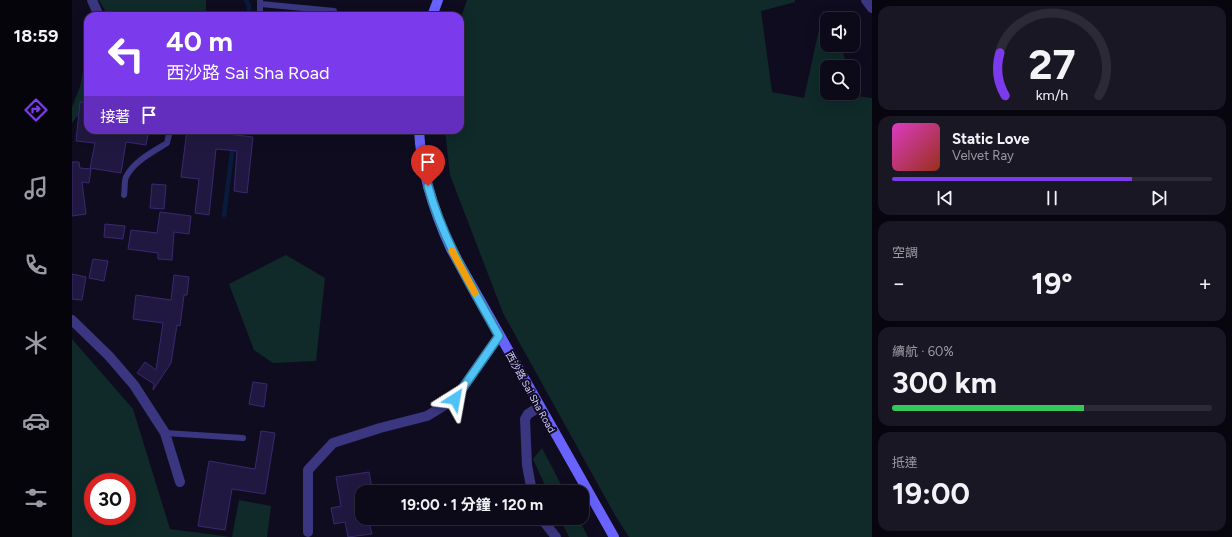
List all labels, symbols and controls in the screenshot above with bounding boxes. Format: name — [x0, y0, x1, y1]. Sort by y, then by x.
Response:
map controls — [820, 12, 860, 100]
button: sound — [820, 12, 860, 52]
text: 40 m — [166, 24, 233, 58]
text: 18:59 — [14, 25, 58, 47]
icon: left — [100, 28, 152, 80]
text: 27 — [1028, 39, 1076, 89]
button: search — [820, 60, 860, 100]
text: 西沙路 Sai Sha Road — [166, 62, 329, 84]
text: km/h — [1036, 86, 1068, 104]
icon: directions — [22, 96, 50, 124]
icon: arrive — [138, 104, 160, 126]
text: 接著 — [100, 108, 130, 126]
text: Static Love — [952, 130, 1030, 148]
pin — [411, 145, 445, 186]
text: Velvet Ray — [952, 148, 1014, 163]
icon: arrive — [417, 151, 439, 173]
icon: music — [22, 174, 50, 202]
icon: previous — [934, 187, 956, 209]
icon: pause — [1041, 187, 1063, 209]
icon: next — [1148, 187, 1170, 209]
text: 空調 — [892, 245, 918, 260]
icon: phone — [22, 251, 50, 279]
text: 19° — [1031, 265, 1073, 302]
text: − — [892, 270, 906, 297]
text: + — [1198, 270, 1212, 297]
icon: climate — [22, 329, 50, 357]
text: 續航 · 60% — [892, 344, 954, 359]
street label: 西沙路 Sai Sha Road — [503, 349, 558, 435]
text: 300 km — [892, 364, 997, 401]
position arrow — [434, 378, 476, 420]
icon: car — [22, 407, 50, 435]
text: 抵達 — [892, 455, 918, 470]
speed limit sign: 30 — [84, 473, 136, 525]
text: 19:00 — [892, 475, 970, 512]
icon: filters — [22, 484, 50, 512]
text: 19:00 · 1 分鐘 · 120 m — [401, 496, 543, 514]

